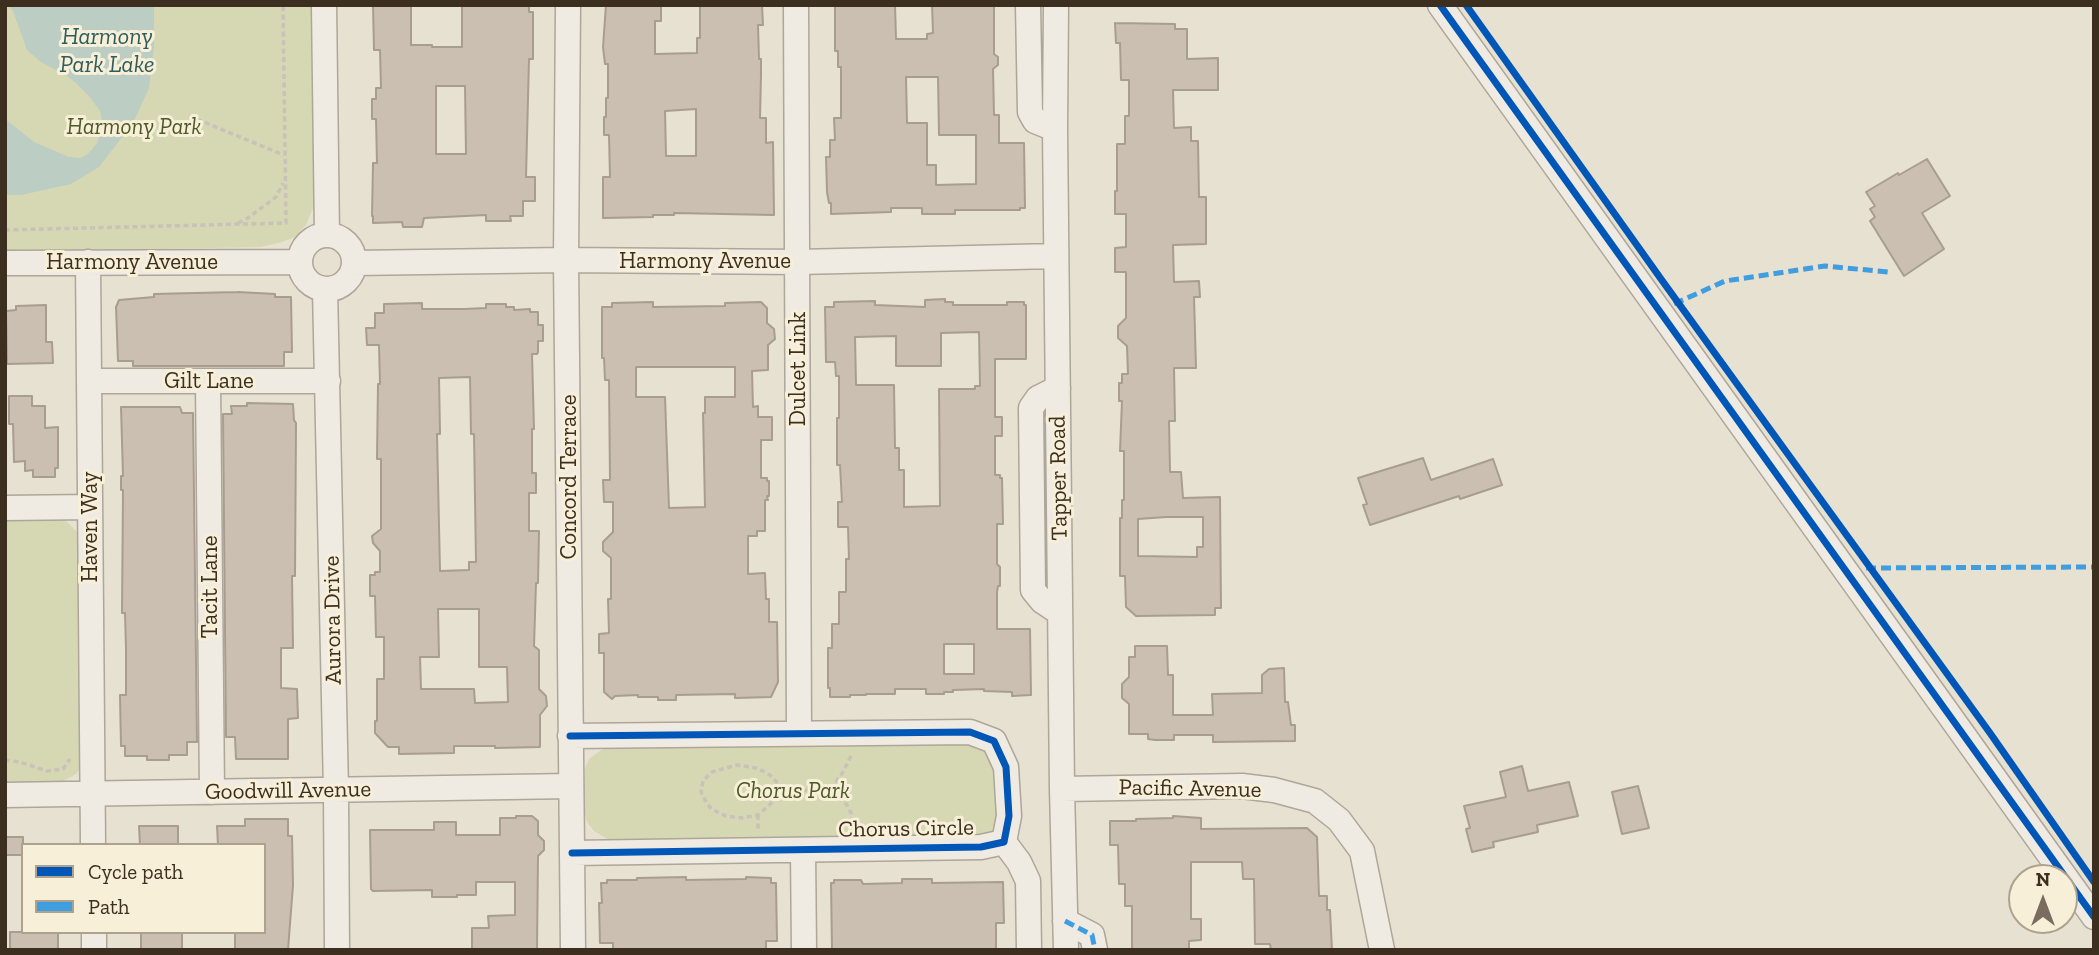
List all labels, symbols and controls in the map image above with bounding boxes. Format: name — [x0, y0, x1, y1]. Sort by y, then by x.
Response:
water label: Harmony Park Lake — [59, 23, 155, 79]
park label: Harmony Park — [67, 113, 201, 141]
street label: Harmony Avenue — [619, 247, 791, 275]
street label: Harmony Avenue — [46, 248, 218, 276]
street label: Dulcet Link — [784, 312, 812, 426]
street label: Gilt Lane — [164, 367, 254, 395]
street label: Concord Terrace — [555, 394, 583, 560]
street label: Tapper Road — [1044, 415, 1074, 541]
street label: Haven Way — [76, 471, 104, 583]
street label: Tacit Lane — [196, 535, 224, 639]
street label: Aurora Drive — [318, 555, 348, 685]
street label: Pacific Avenue — [1118, 774, 1262, 804]
street label: Goodwill Avenue — [205, 776, 371, 806]
park label: Chorus Park — [736, 777, 850, 805]
street label: Chorus Circle — [838, 814, 974, 844]
legend — [21, 843, 266, 934]
text: Cycle path — [88, 859, 183, 884]
north arrow — [2008, 864, 2078, 934]
text: N — [2036, 868, 2050, 891]
text: Path — [88, 894, 130, 919]

